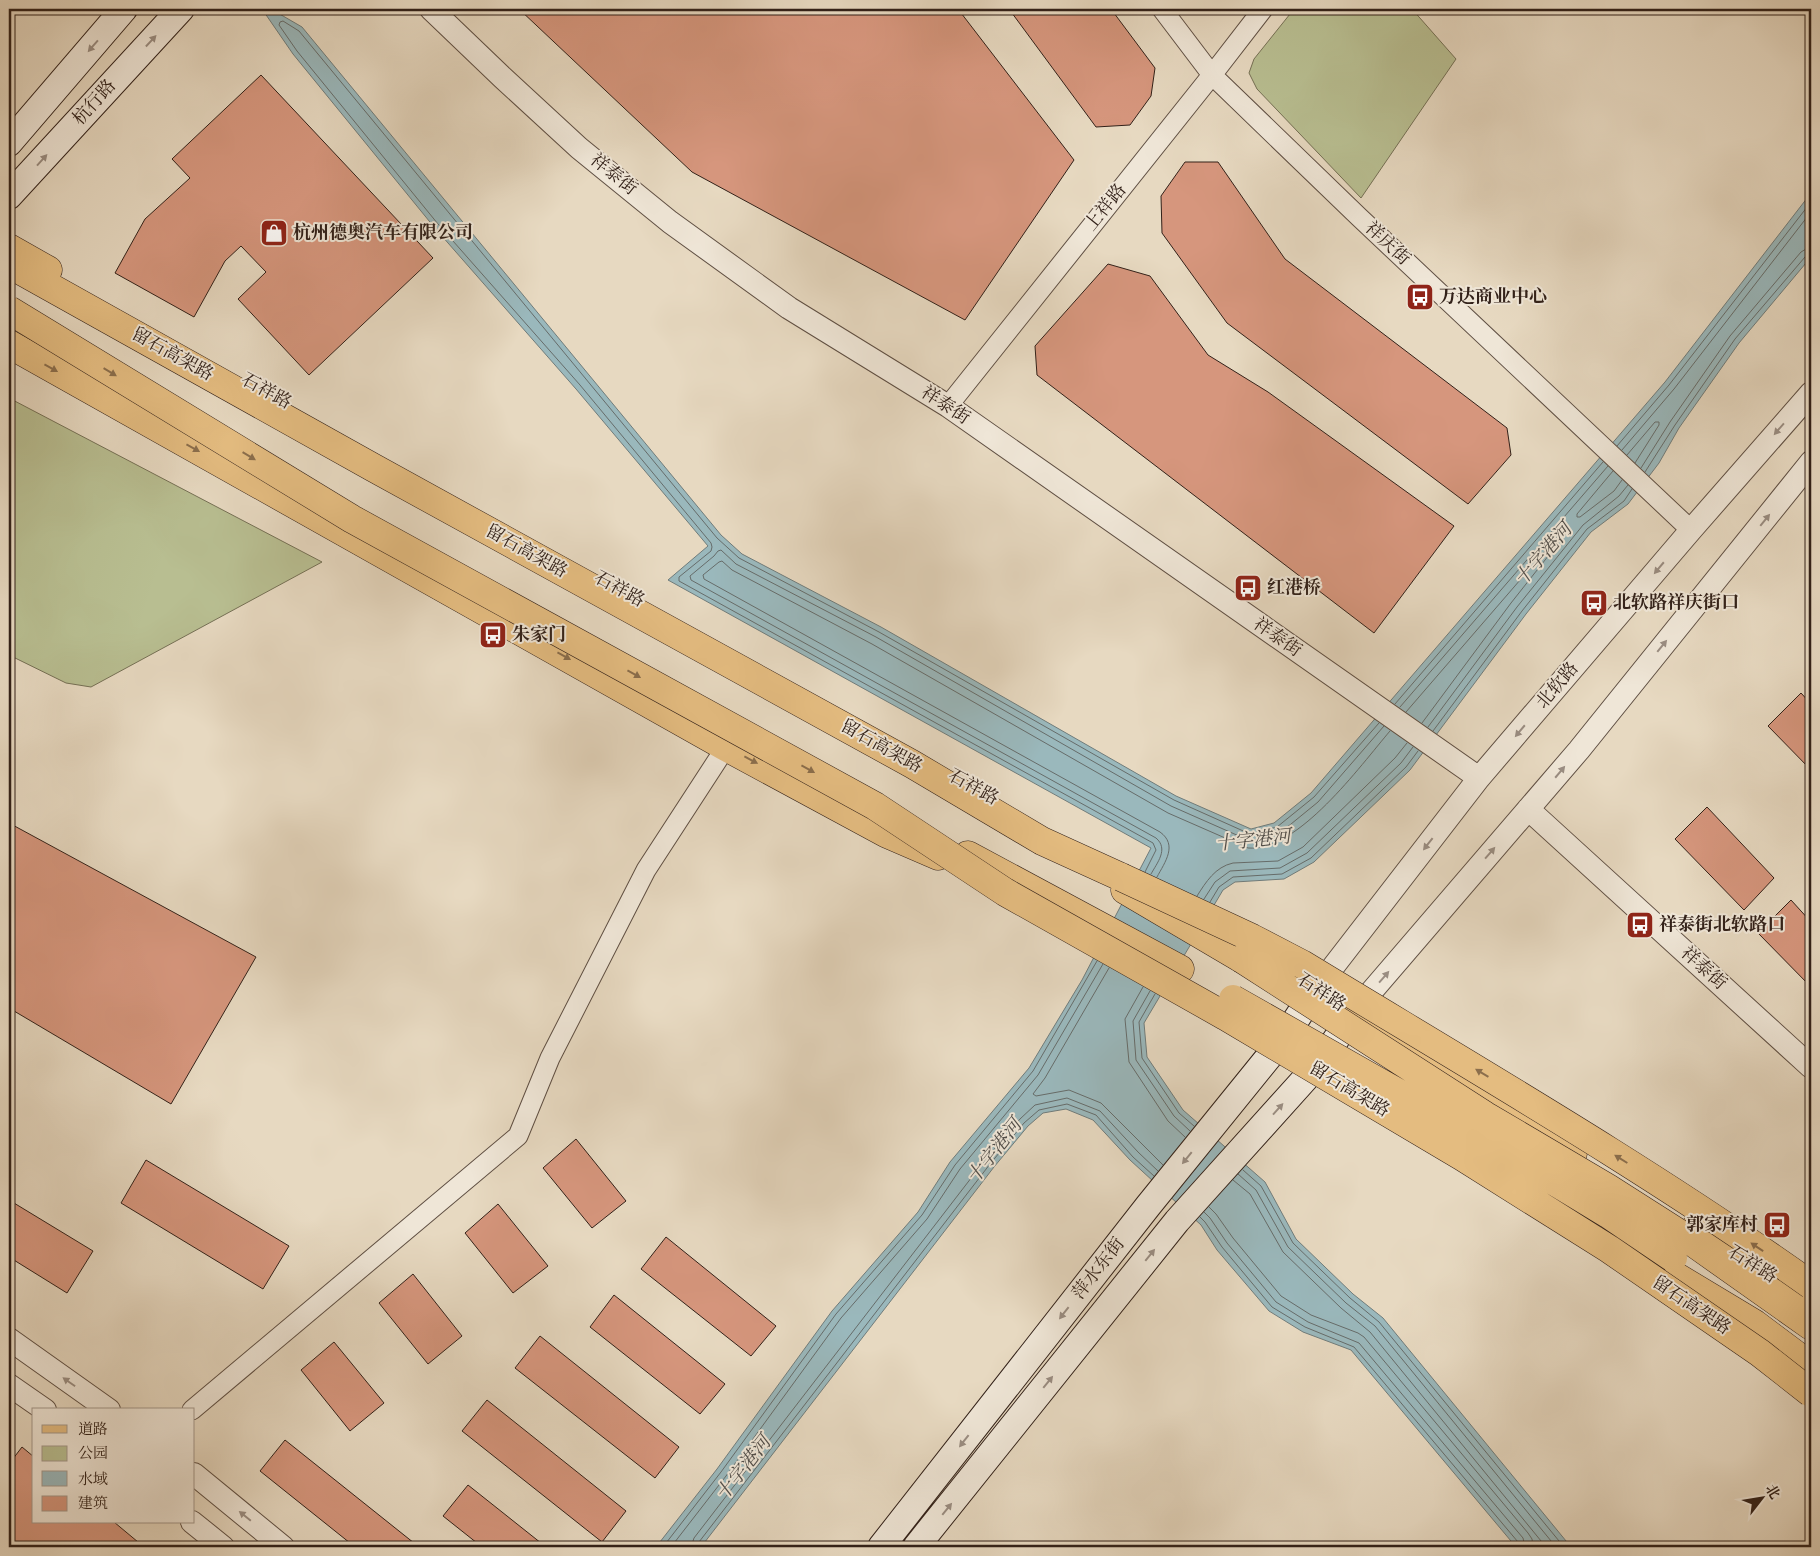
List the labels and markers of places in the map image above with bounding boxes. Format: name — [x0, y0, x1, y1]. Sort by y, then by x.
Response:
shop icon: 杭州德奥汽车有限公司 — [259, 218, 289, 248]
place label: 杭州德奥汽车有限公司 — [293, 222, 473, 245]
bus stop icon: 万达商业中心 — [1405, 282, 1435, 312]
place label: 万达商业中心 — [1439, 286, 1547, 309]
bus stop icon: 红港桥 — [1233, 573, 1263, 603]
place label: 红港桥 — [1267, 577, 1321, 600]
bus stop icon: 北软路祥庆街口 — [1579, 588, 1609, 618]
place label: 北软路祥庆街口 — [1613, 592, 1739, 615]
bus stop icon: 朱家门 — [478, 620, 508, 650]
place label: 朱家门 — [512, 624, 566, 647]
bus stop icon: 祥泰街北软路口 — [1625, 910, 1655, 940]
place label: 祥泰街北软路口 — [1659, 914, 1785, 937]
bus stop icon: 郭家库村 — [1762, 1210, 1792, 1240]
place label: 郭家库村 — [1686, 1214, 1758, 1237]

